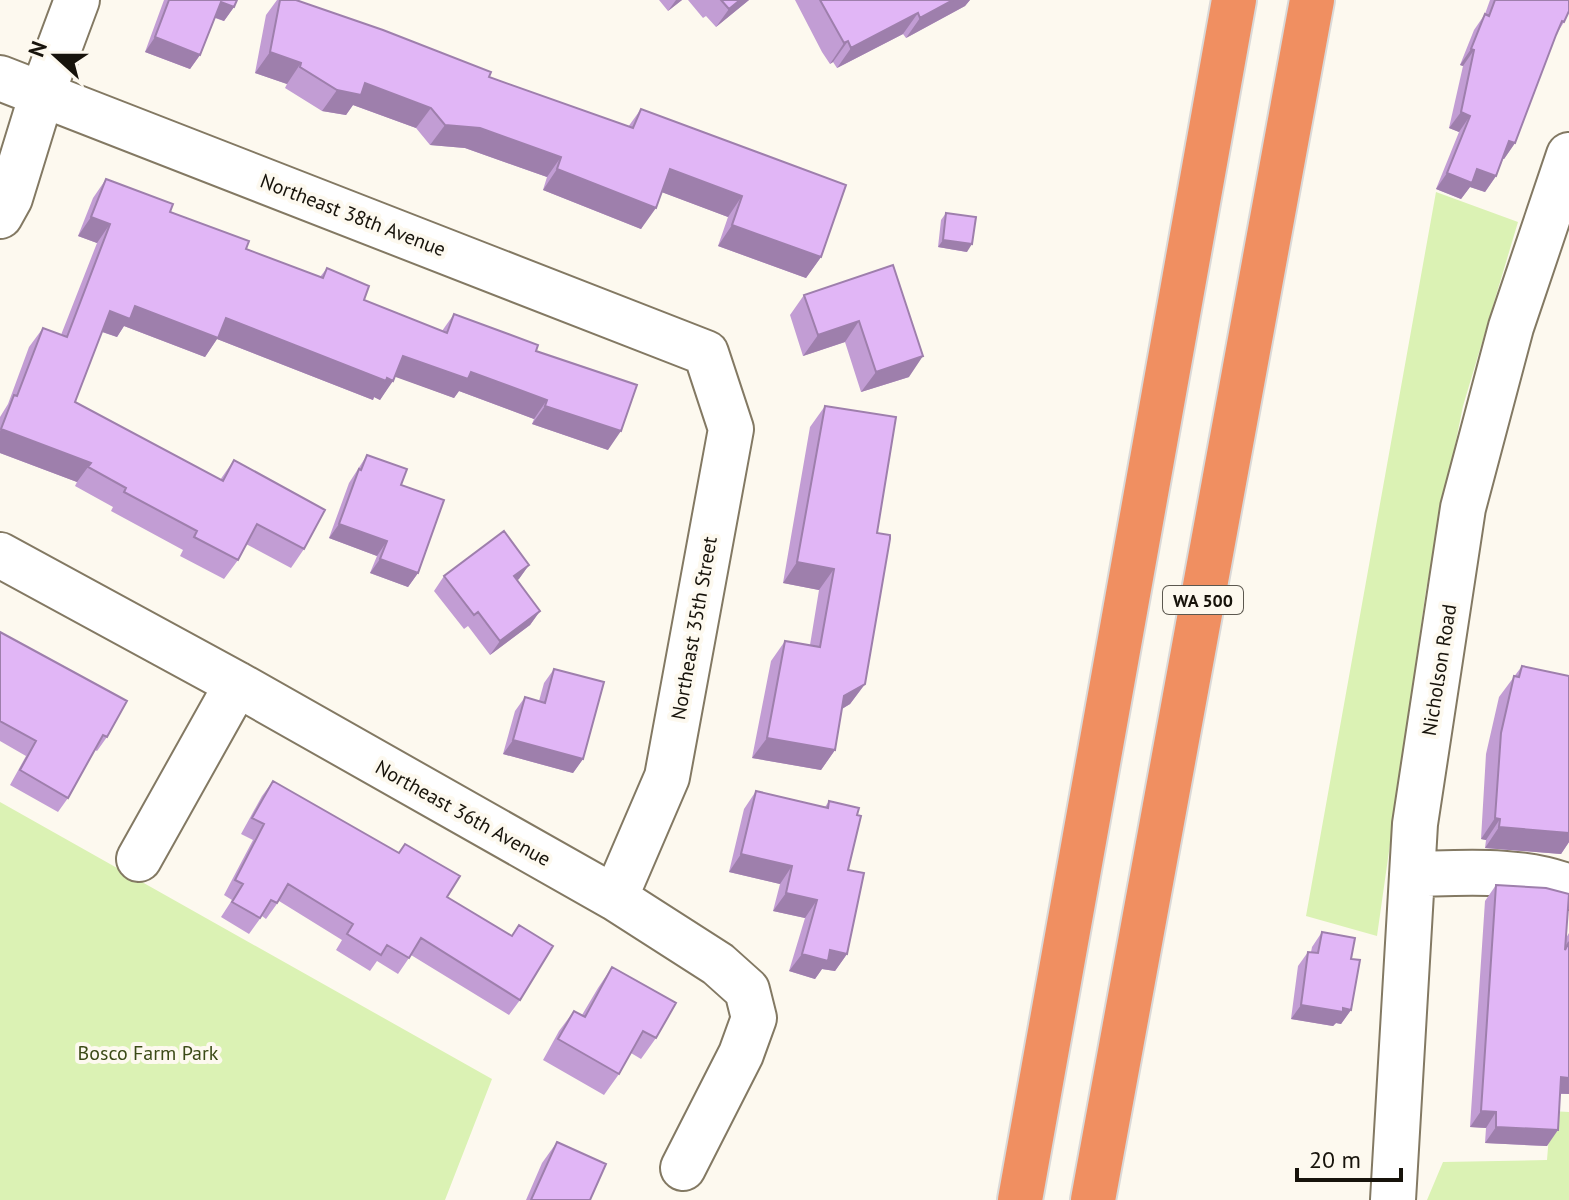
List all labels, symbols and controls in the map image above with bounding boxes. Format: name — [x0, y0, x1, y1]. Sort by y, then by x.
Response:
north arrow — [16, 16, 96, 96]
text: N — [22, 37, 53, 61]
street label: Northeast 38th Avenue — [257, 168, 449, 262]
street label: Northeast 35th Street — [665, 534, 723, 722]
road number: WA 500 — [1163, 586, 1243, 614]
street label: Nicholson Road — [1416, 602, 1462, 738]
street label: Northeast 36th Avenue — [371, 754, 555, 872]
park label: Bosco Farm Park — [78, 1040, 219, 1066]
scale bar — [1297, 1132, 1401, 1182]
text: 20 m — [1309, 1144, 1361, 1175]

